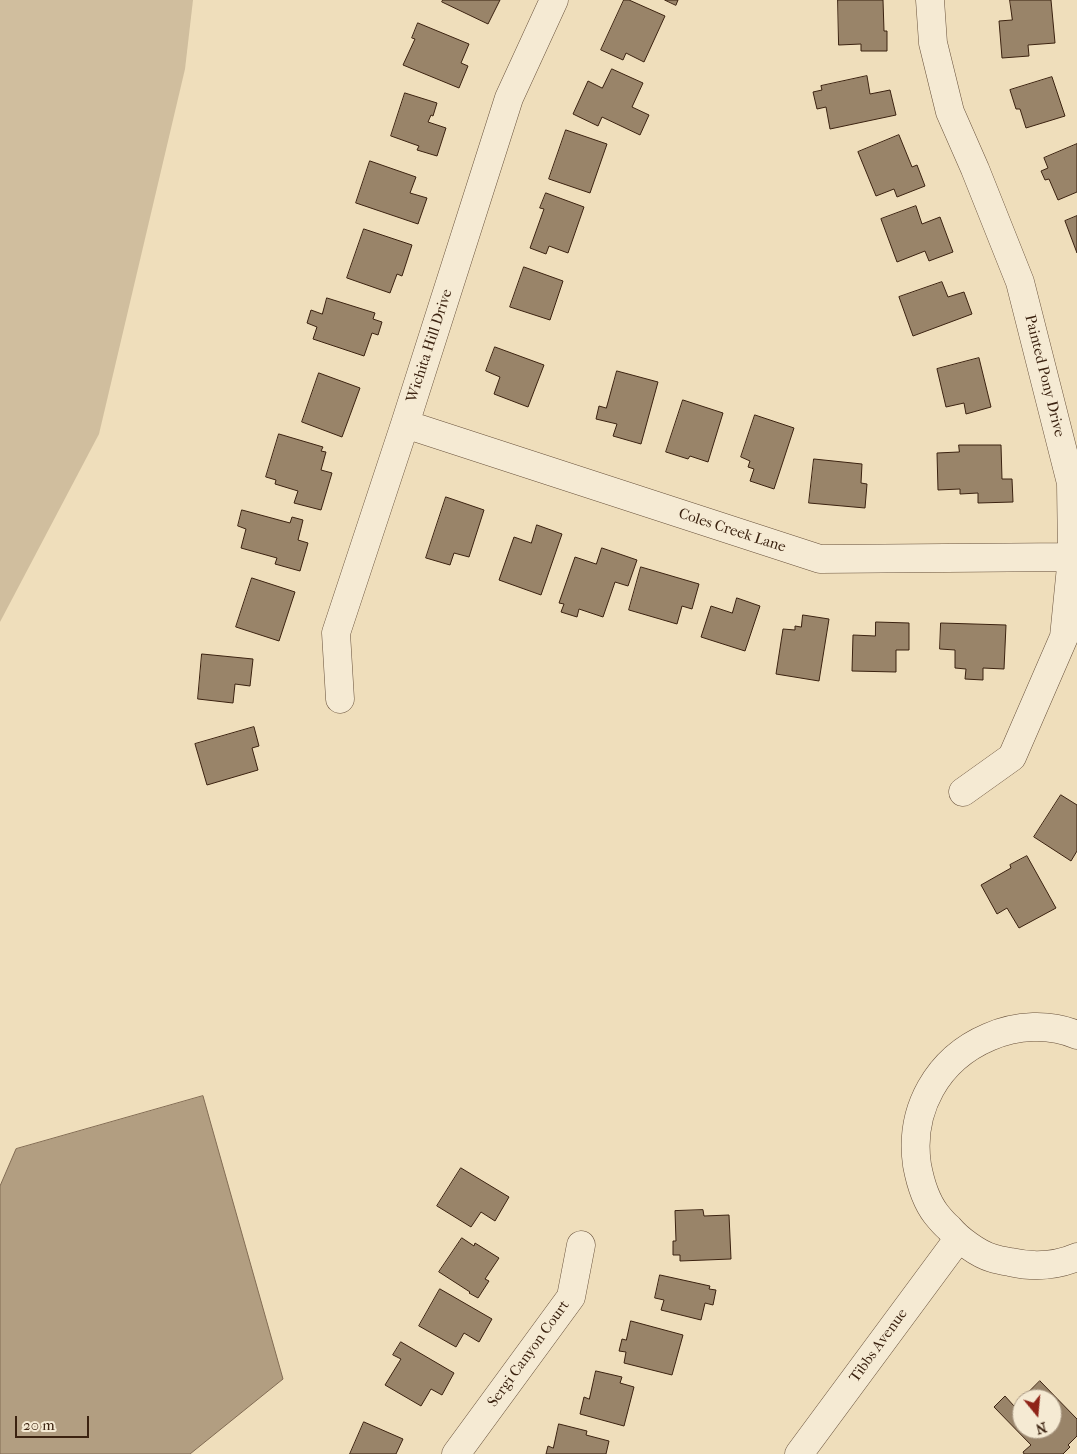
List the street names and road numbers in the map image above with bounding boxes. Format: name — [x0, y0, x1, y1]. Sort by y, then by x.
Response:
street label: Wichita Hill Drive — [403, 287, 457, 405]
street label: Painted Pony Drive — [1020, 313, 1068, 439]
street label: Coles Creek Lane — [676, 505, 788, 557]
street label: Sergi Canyon Court — [484, 1297, 574, 1411]
street label: Tibbs Avenue — [846, 1306, 912, 1386]

